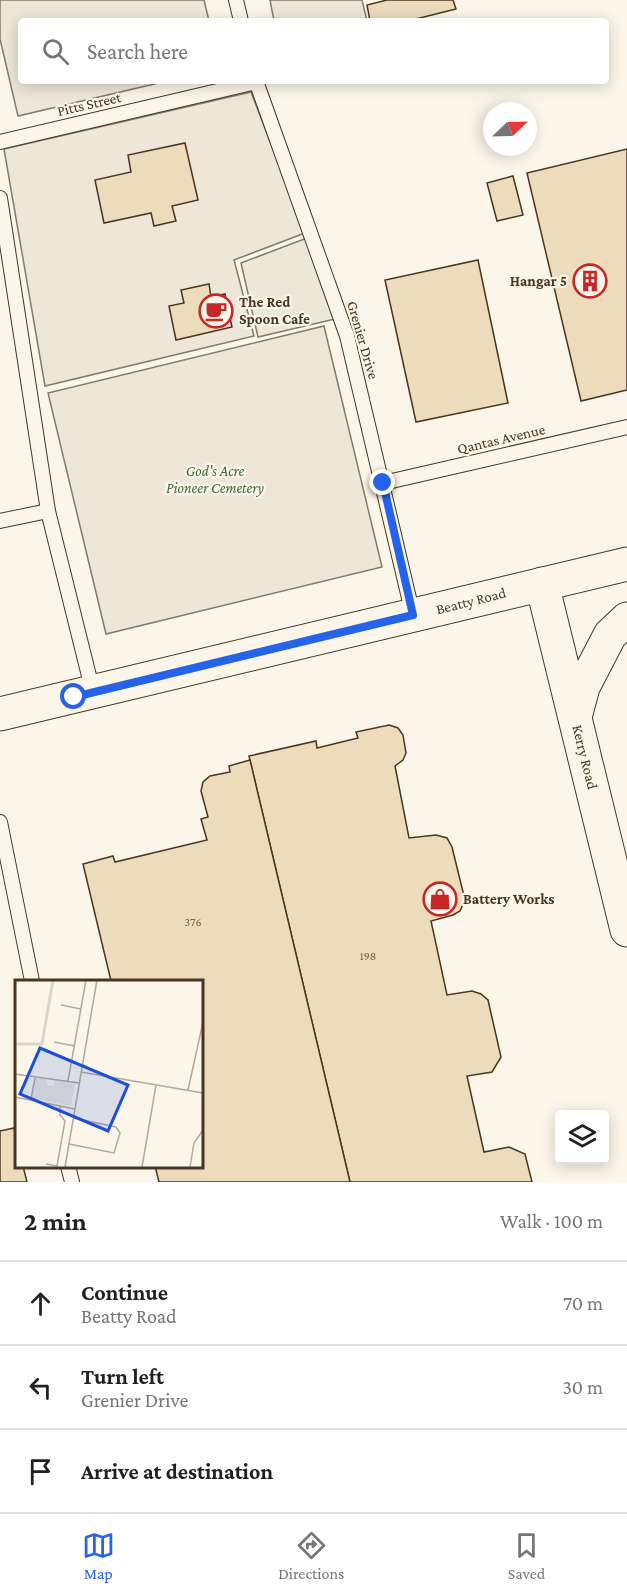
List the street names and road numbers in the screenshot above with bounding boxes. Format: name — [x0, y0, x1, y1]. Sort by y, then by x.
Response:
street label: Pitts Street — [55, 89, 124, 119]
street label: Grenier Drive — [344, 299, 382, 381]
street label: Qantas Avenue — [455, 421, 547, 457]
street label: Beatty Road — [434, 585, 508, 618]
street label: Kerry Road — [568, 723, 601, 791]

